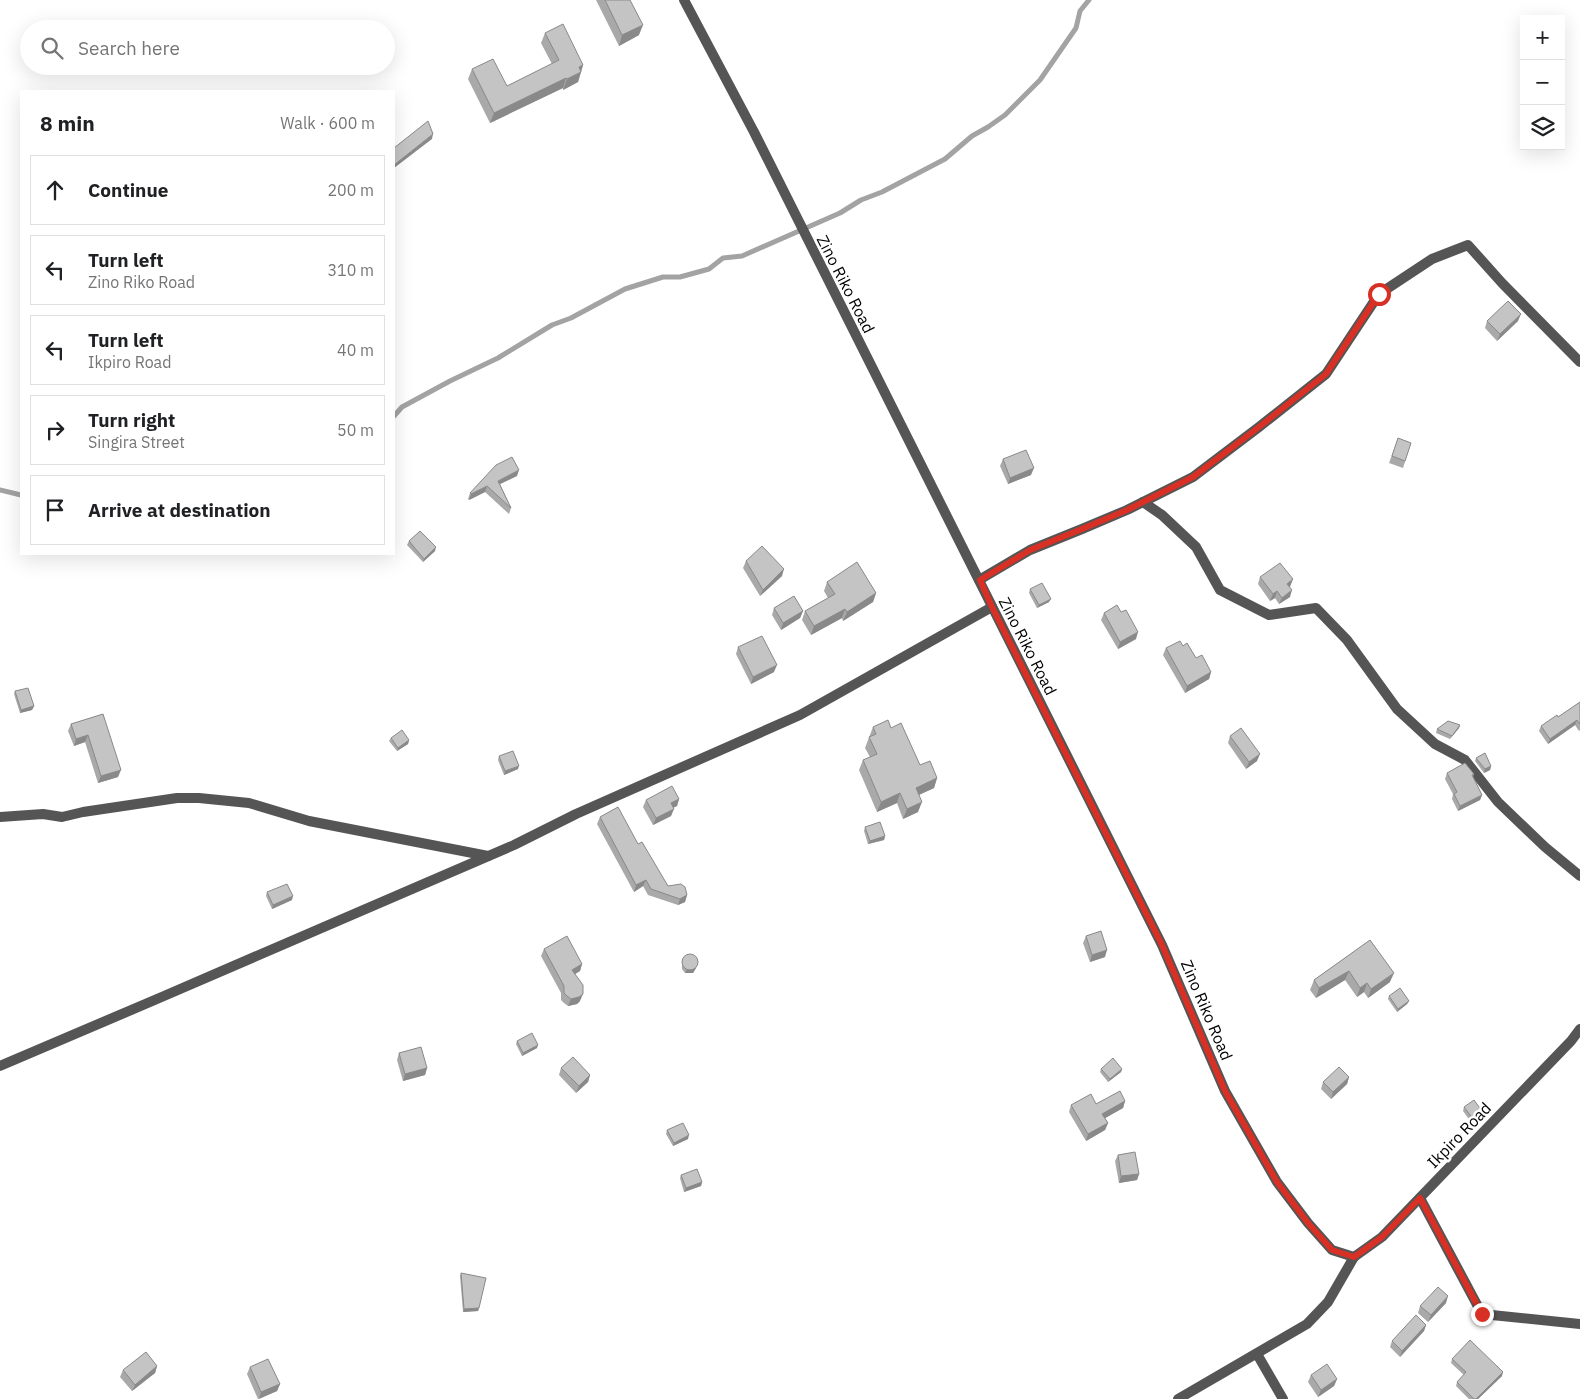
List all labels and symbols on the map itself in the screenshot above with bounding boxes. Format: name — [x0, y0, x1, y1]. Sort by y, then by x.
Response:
street label: Zino Riko Road — [813, 232, 879, 336]
route start — [1368, 283, 1391, 306]
street label: Zino Riko Road — [995, 594, 1061, 698]
street label: Zino Riko Road — [1177, 957, 1237, 1063]
street label: Ikpiro Road — [1423, 1098, 1495, 1172]
route end — [1471, 1303, 1494, 1326]

